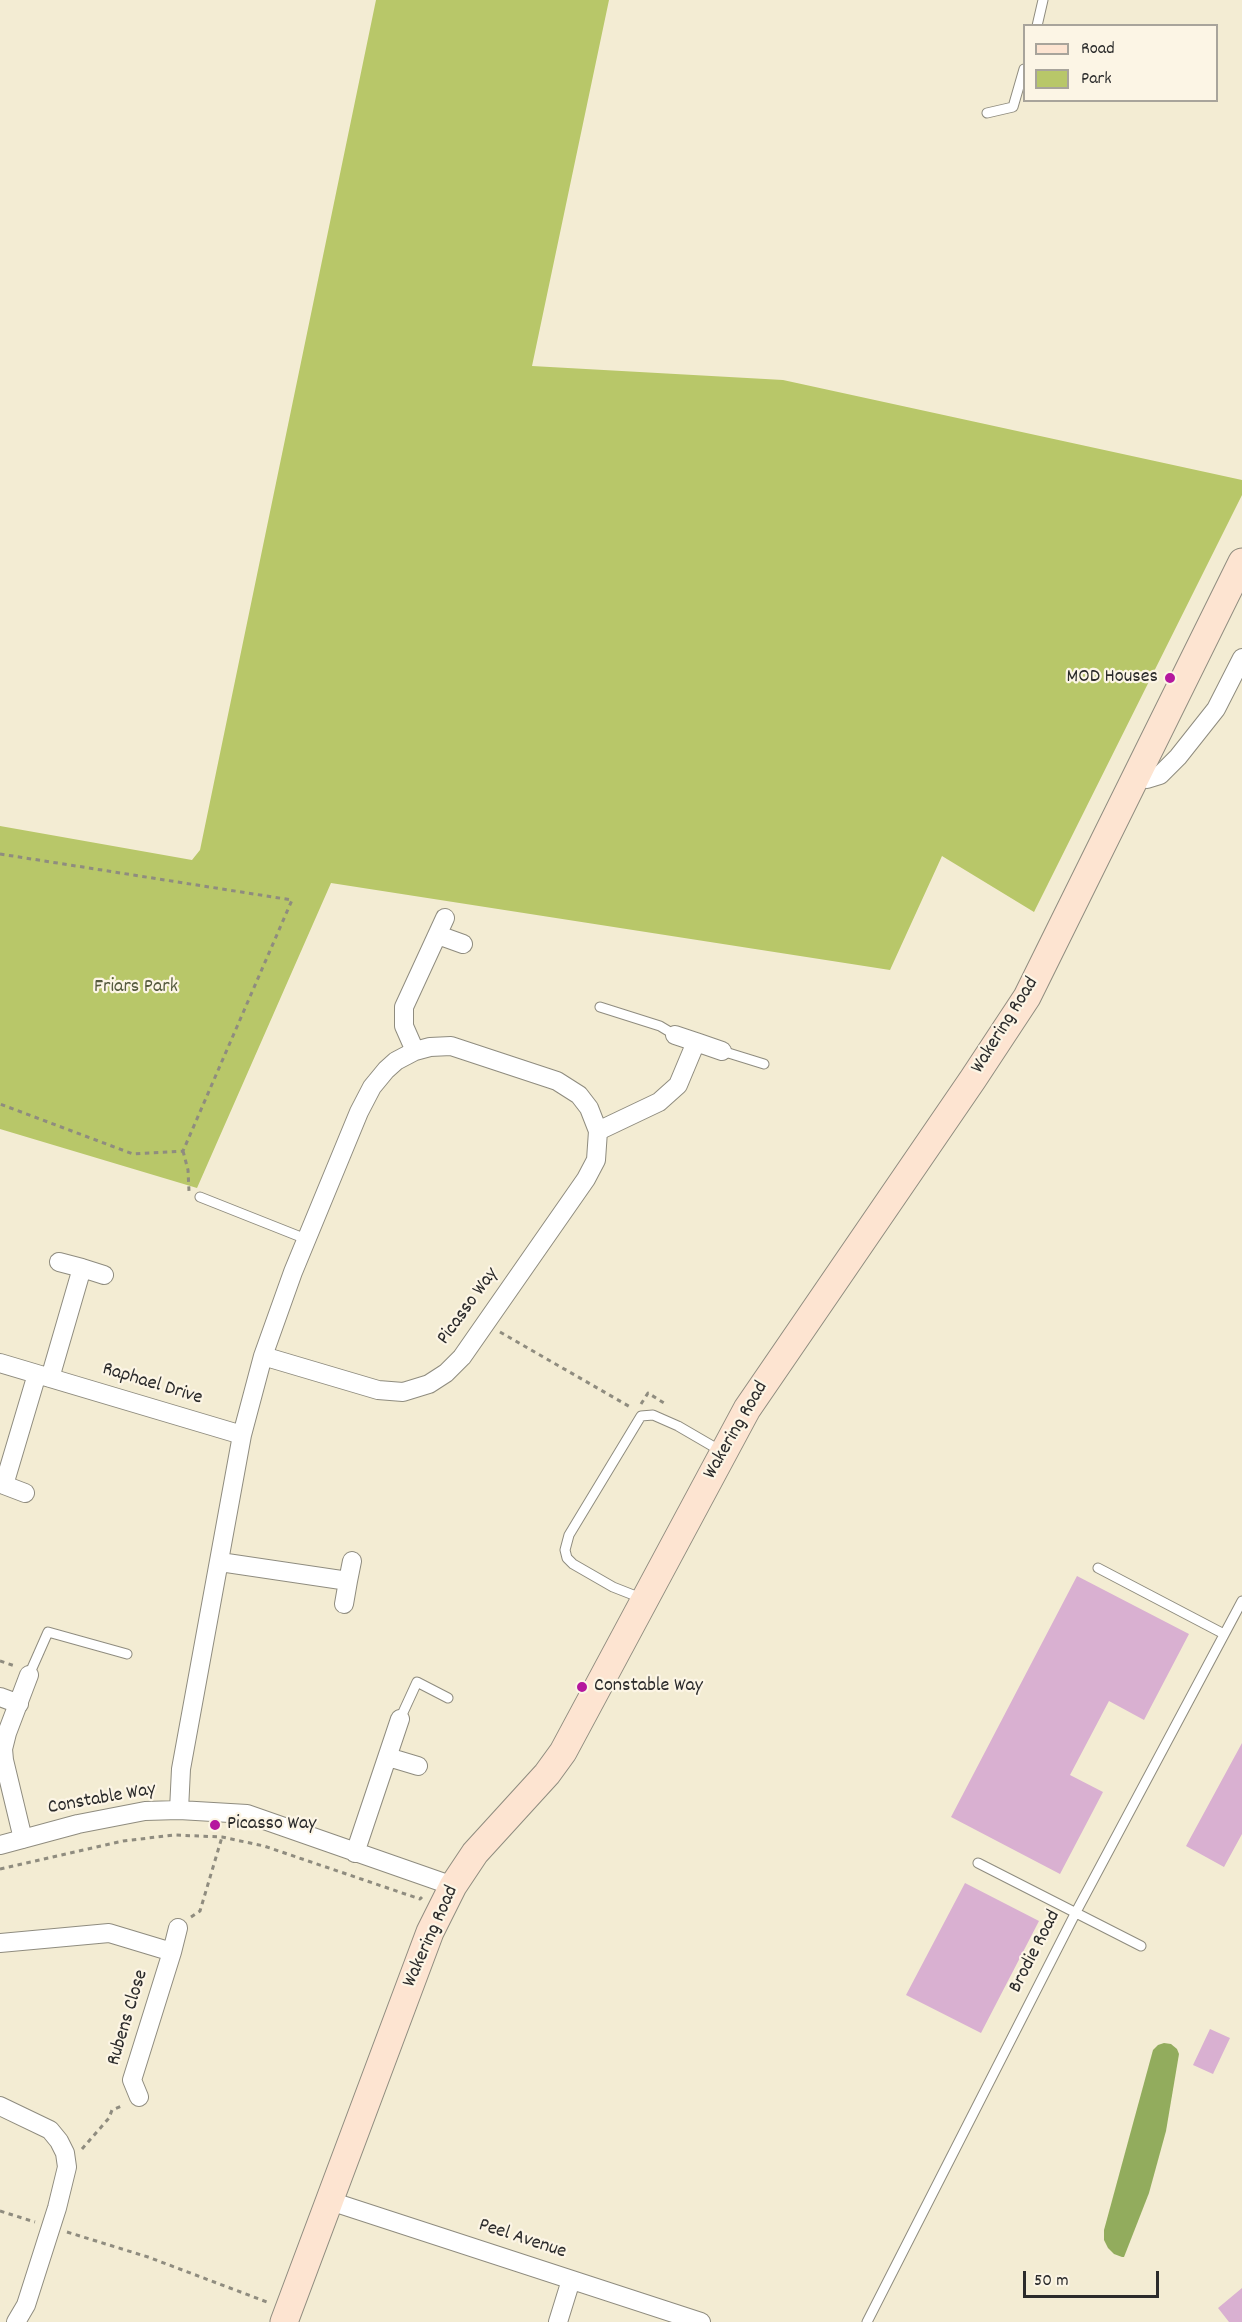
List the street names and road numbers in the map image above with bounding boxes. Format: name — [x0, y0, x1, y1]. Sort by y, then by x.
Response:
street label: Wakering Road — [967, 973, 1045, 1079]
street label: Picasso Way — [433, 1264, 505, 1350]
street label: Raphael Drive — [99, 1358, 205, 1412]
street label: Wakering Road — [699, 1378, 775, 1484]
street label: Constable Way — [46, 1779, 158, 1821]
street label: Wakering Road — [399, 1882, 465, 1992]
street label: Brodie Road — [1005, 1907, 1067, 1997]
street label: Rubens Close — [103, 1967, 155, 2069]
street label: Peel Avenue — [475, 2215, 569, 2265]

